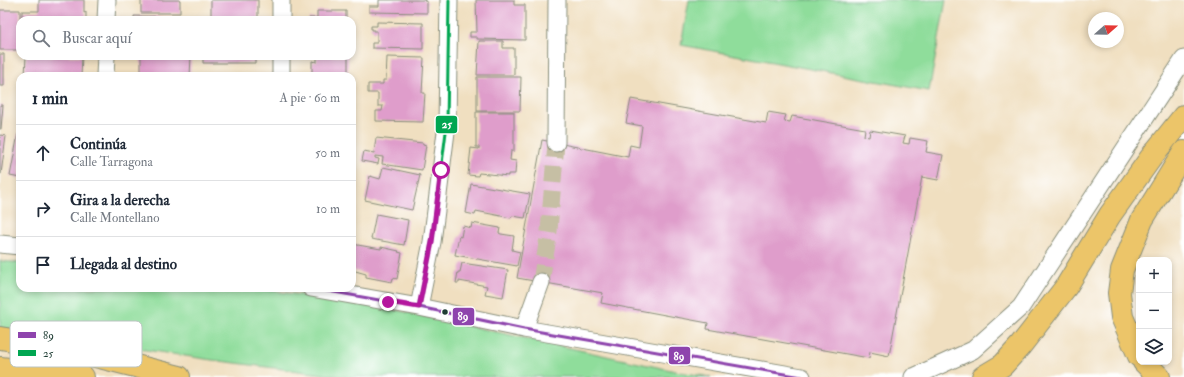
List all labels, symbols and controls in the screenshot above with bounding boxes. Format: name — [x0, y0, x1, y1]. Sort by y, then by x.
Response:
north arrow — [1088, 12, 1124, 48]
search box — [16, 16, 356, 60]
icon: search — [30, 27, 52, 49]
text: Buscar aquí — [62, 29, 131, 48]
text: 1 min — [32, 88, 68, 109]
text: A pie · 60 m — [280, 90, 340, 106]
line badge: 25 — [435, 115, 458, 134]
text: 25 — [442, 118, 452, 131]
text: Continúa — [70, 135, 126, 154]
icon: ahead — [32, 142, 54, 164]
text: 50 m — [315, 145, 340, 161]
text: Calle Tarragona — [70, 154, 153, 170]
route start — [432, 161, 450, 179]
text: Gira a la derecha — [70, 191, 170, 210]
icon: right — [32, 198, 54, 220]
text: 10 m — [316, 201, 340, 217]
text: Calle Montellano — [70, 210, 159, 226]
icon: arrive — [32, 254, 54, 276]
text: Llegada al destino — [70, 255, 177, 274]
map controls — [1136, 257, 1172, 365]
button: + — [1136, 257, 1172, 293]
route end — [379, 293, 397, 311]
button: − — [1136, 293, 1172, 329]
unlabelled marker — [440, 307, 450, 317]
line badge: 89 — [452, 307, 475, 326]
text: 89 — [458, 310, 469, 323]
legend — [10, 321, 142, 367]
text: 89 — [43, 329, 54, 342]
button: layers — [1136, 329, 1172, 365]
line badge: 89 — [668, 346, 691, 365]
text: 25 — [43, 347, 54, 360]
text: 89 — [674, 350, 685, 363]

